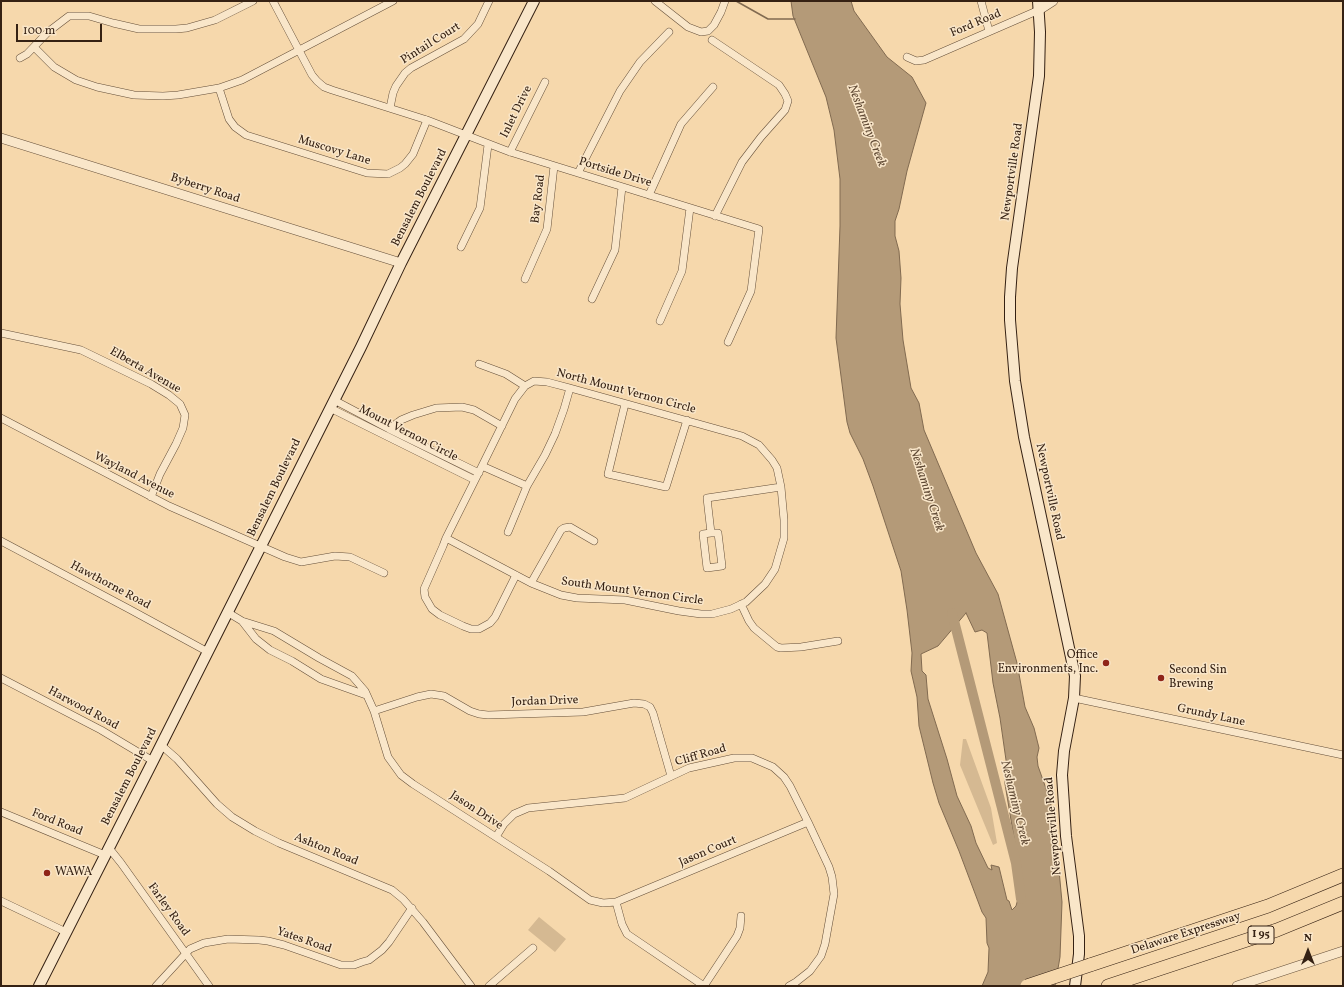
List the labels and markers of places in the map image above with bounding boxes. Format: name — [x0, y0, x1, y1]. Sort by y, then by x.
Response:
place label: Office Environments, Inc. — [998, 649, 1098, 677]
marker: Office Environments, Inc. — [1101, 658, 1111, 668]
place label: Second Sin Brewing — [1169, 664, 1227, 692]
marker: Second Sin Brewing — [1156, 673, 1166, 683]
place label: WAWA — [55, 866, 92, 880]
marker: WAWA — [42, 868, 52, 878]

